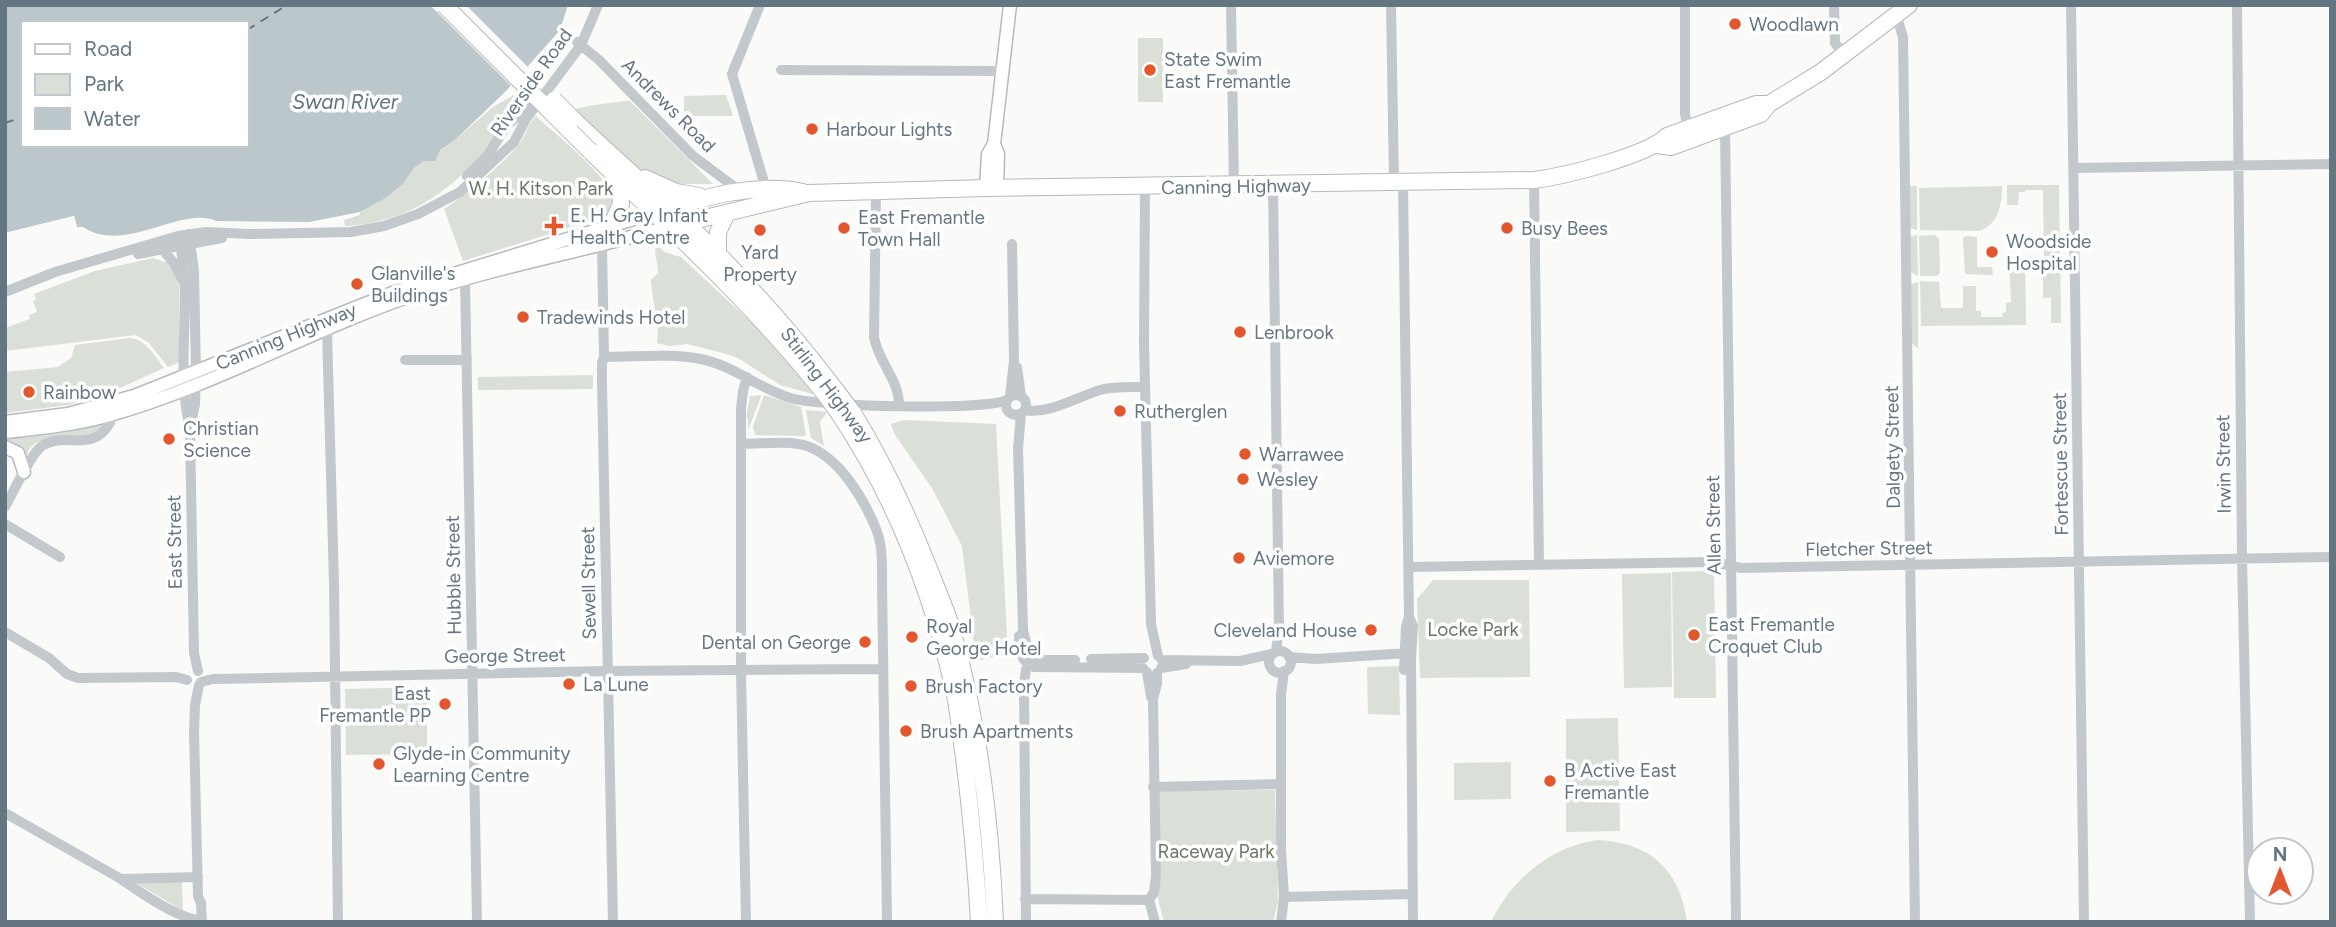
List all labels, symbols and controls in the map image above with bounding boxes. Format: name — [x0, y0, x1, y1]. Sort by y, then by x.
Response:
place label: Woodlawn — [1749, 13, 1839, 36]
marker: Woodlawn — [1727, 16, 1743, 32]
legend — [21, 21, 248, 147]
street label: Riverside Road — [486, 24, 577, 140]
text: Road — [84, 36, 132, 61]
place label: State Swim East Fremantle — [1164, 48, 1291, 93]
street label: Andrews Road — [617, 54, 720, 157]
marker: State Swim East Fremantle — [1142, 62, 1158, 78]
text: Park — [84, 71, 125, 96]
water label: Swan River — [292, 89, 399, 114]
text: Water — [84, 106, 140, 131]
place label: Harbour Lights — [826, 118, 952, 141]
marker: Harbour Lights — [804, 121, 820, 137]
street label: Canning Highway — [1161, 174, 1311, 199]
park label: W. H. Kitson Park — [469, 177, 614, 200]
place label: E. H. Gray Infant Health Centre — [570, 204, 708, 249]
place label: East Fremantle Town Hall — [858, 206, 985, 251]
marker: E. H. Gray Infant Health Centre — [544, 216, 564, 236]
place label: Busy Bees — [1521, 217, 1608, 240]
marker: East Fremantle Town Hall — [836, 220, 852, 236]
marker: Busy Bees — [1499, 220, 1515, 236]
marker: Yard Property — [752, 222, 768, 238]
place label: Woodside Hospital — [2006, 230, 2091, 275]
place label: Yard Property — [723, 241, 797, 286]
marker: Woodside Hospital — [1984, 244, 2000, 260]
place label: Glanville's Buildings — [371, 262, 456, 307]
marker: Glanville's Buildings — [349, 276, 365, 292]
street label: Canning Highway — [212, 298, 360, 375]
place label: Tradewinds Hotel — [537, 306, 686, 329]
marker: Tradewinds Hotel — [515, 309, 531, 325]
place label: Lenbrook — [1254, 321, 1334, 344]
street label: Stirling Highway — [776, 323, 878, 448]
marker: Lenbrook — [1232, 324, 1248, 340]
place label: Rainbow — [43, 381, 116, 404]
marker: Rainbow — [21, 384, 37, 400]
street label: Dalgety Street — [1880, 385, 1905, 509]
street label: Fortescue Street — [2048, 392, 2073, 536]
place label: Rutherglen — [1134, 400, 1227, 423]
marker: Rutherglen — [1112, 403, 1128, 419]
street label: Irwin Street — [2211, 414, 2236, 514]
place label: Christian Science — [183, 417, 259, 462]
marker: Christian Science — [161, 431, 177, 447]
place label: Warrawee — [1259, 443, 1344, 466]
marker: Warrawee — [1237, 446, 1253, 462]
place label: Wesley — [1257, 468, 1318, 491]
marker: Wesley — [1235, 471, 1251, 487]
street label: Allen Street — [1701, 475, 1726, 575]
street label: East Street — [162, 494, 187, 590]
street label: Hubble Street — [441, 515, 466, 635]
street label: Sewell Street — [576, 526, 601, 640]
street label: Fletcher Street — [1805, 536, 1933, 561]
place label: Aviemore — [1253, 547, 1334, 570]
marker: Aviemore — [1231, 550, 1247, 566]
place label: East Fremantle Croquet Club — [1708, 613, 1835, 658]
place label: Royal George Hotel — [926, 615, 1041, 660]
park label: Locke Park — [1427, 618, 1519, 641]
place label: Cleveland House — [1214, 619, 1357, 642]
marker: Cleveland House — [1363, 622, 1379, 638]
marker: East Fremantle Croquet Club — [1686, 627, 1702, 643]
marker: Royal George Hotel — [904, 629, 920, 645]
place label: Dental on George — [701, 631, 851, 654]
marker: Dental on George — [857, 634, 873, 650]
street label: George Street — [444, 643, 566, 668]
place label: La Lune — [583, 673, 649, 696]
place label: Brush Factory — [925, 675, 1043, 698]
marker: La Lune — [561, 676, 577, 692]
marker: Brush Factory — [903, 678, 919, 694]
place label: East Fremantle PP — [319, 682, 431, 727]
marker: East Fremantle PP — [437, 696, 453, 712]
place label: Brush Apartments — [920, 720, 1073, 743]
marker: Brush Apartments — [898, 723, 914, 739]
place label: Glyde-in Community Learning Centre — [393, 742, 570, 787]
marker: Glyde-in Community Learning Centre — [371, 756, 387, 772]
place label: B Active East Fremantle — [1564, 759, 1677, 804]
marker: B Active East Fremantle — [1542, 773, 1558, 789]
north arrow — [2245, 836, 2315, 906]
park label: Raceway Park — [1157, 840, 1275, 863]
text: N — [2273, 843, 2287, 866]

